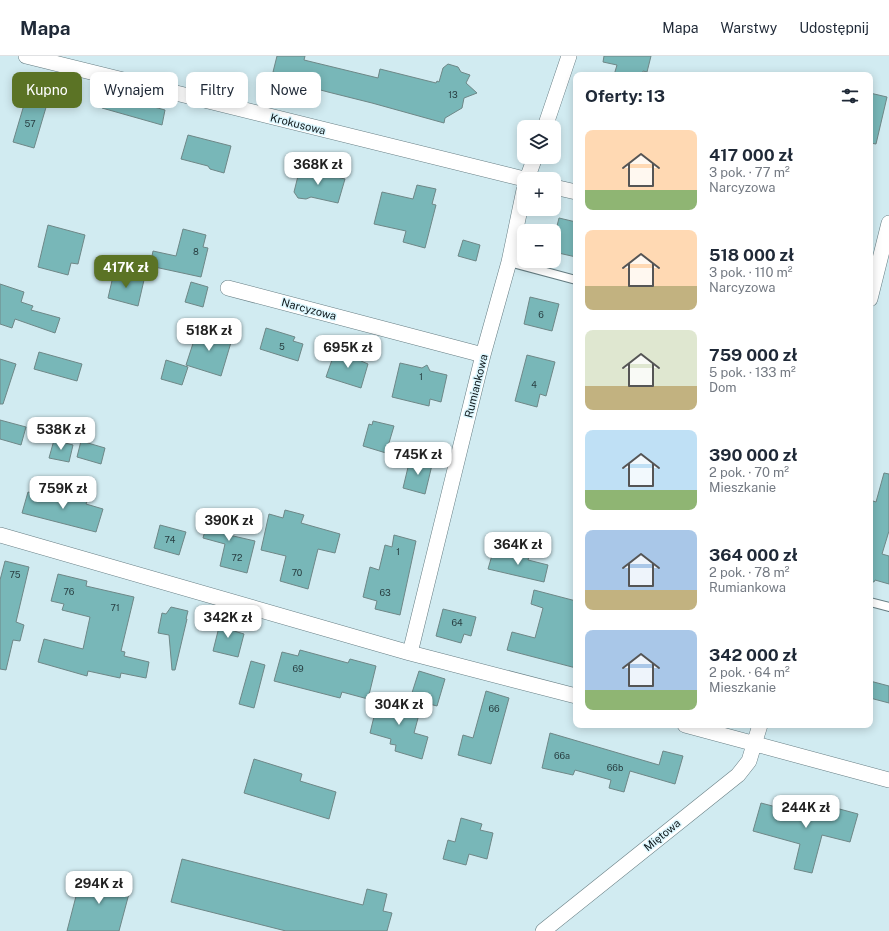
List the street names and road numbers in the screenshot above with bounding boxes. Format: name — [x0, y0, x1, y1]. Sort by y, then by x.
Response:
street label: Krokusowa — [269, 111, 327, 137]
street label: Narcyzowa — [280, 296, 338, 322]
street label: Rumiankowa — [462, 353, 490, 419]
street label: Miętowa — [641, 817, 683, 853]

